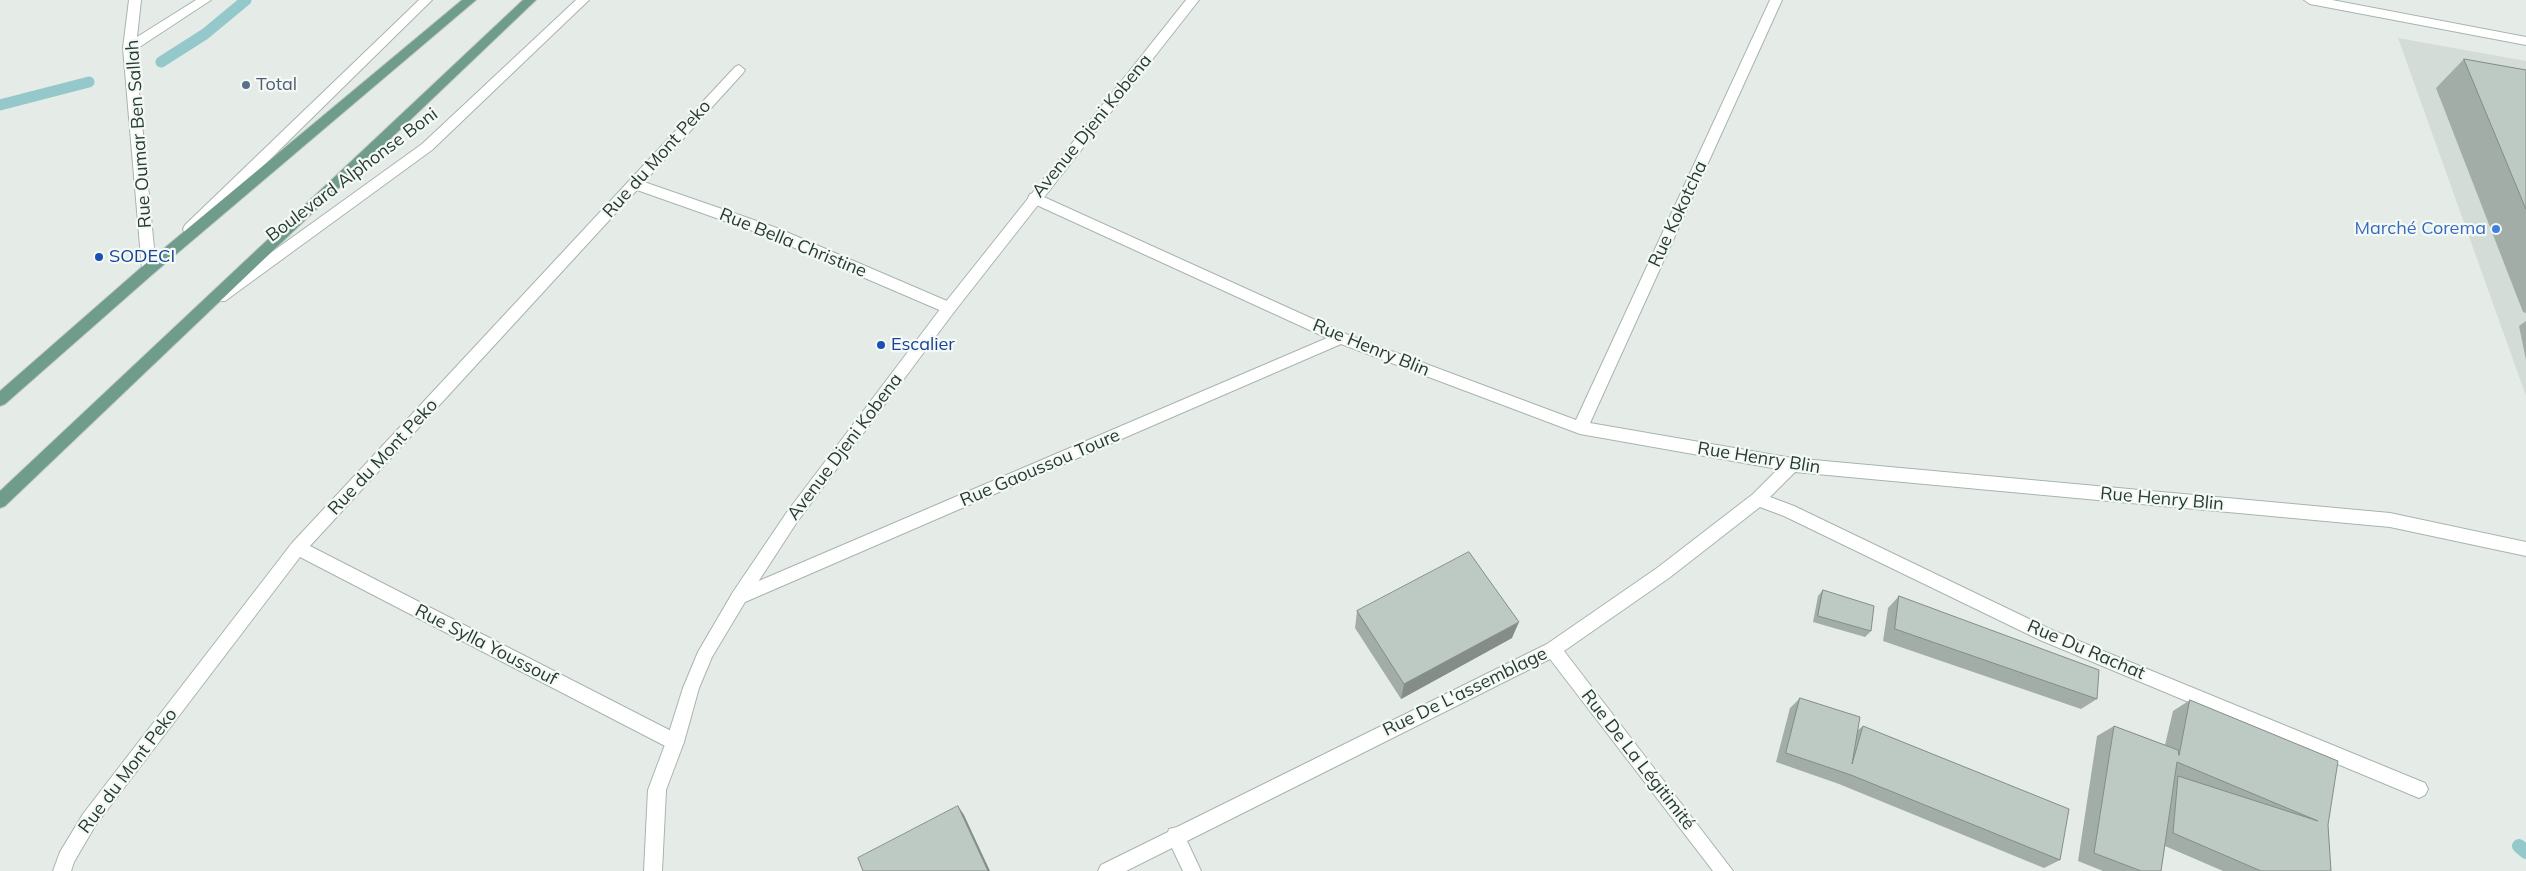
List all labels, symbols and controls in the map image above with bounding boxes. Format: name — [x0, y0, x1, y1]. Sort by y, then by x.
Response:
street label: Rue Oumar Ben Sallah — [122, 39, 156, 229]
street label: Avenue Djeni Kobena — [1028, 50, 1156, 202]
place label: Total — [256, 74, 297, 96]
marker: Total — [240, 79, 252, 91]
street label: Rue du Mont Peko — [598, 96, 716, 222]
street label: Boulevard Alphonse Boni — [262, 103, 442, 247]
street label: Rue Kokotcha — [1644, 158, 1712, 270]
street label: Rue Bella Christine — [716, 204, 870, 282]
place label: Marché Corema — [2355, 218, 2486, 240]
marker: Marché Corema — [2490, 223, 2502, 235]
place label: SODECI — [109, 246, 175, 268]
marker: SODECI — [93, 251, 105, 263]
street label: Rue Henry Blin — [1309, 315, 1433, 381]
place label: Escalier — [891, 334, 955, 356]
marker: Escalier — [875, 339, 887, 351]
street label: Avenue Djeni Kobena — [783, 369, 907, 525]
street label: Rue du Mont Peko — [324, 394, 442, 520]
street label: Rue Gaoussou Toure — [957, 425, 1123, 511]
street label: Rue Henry Blin — [1696, 438, 1822, 478]
street label: Rue Henry Blin — [2099, 483, 2225, 515]
street label: Rue Sylla Youssouf — [411, 600, 561, 690]
street label: Rue Du Rachat — [2024, 616, 2148, 684]
street label: Rue De L'assemblage — [1379, 643, 1551, 741]
street label: Rue De La Légitimité — [1577, 686, 1699, 834]
street label: Rue du Mont Peko — [74, 704, 182, 838]

